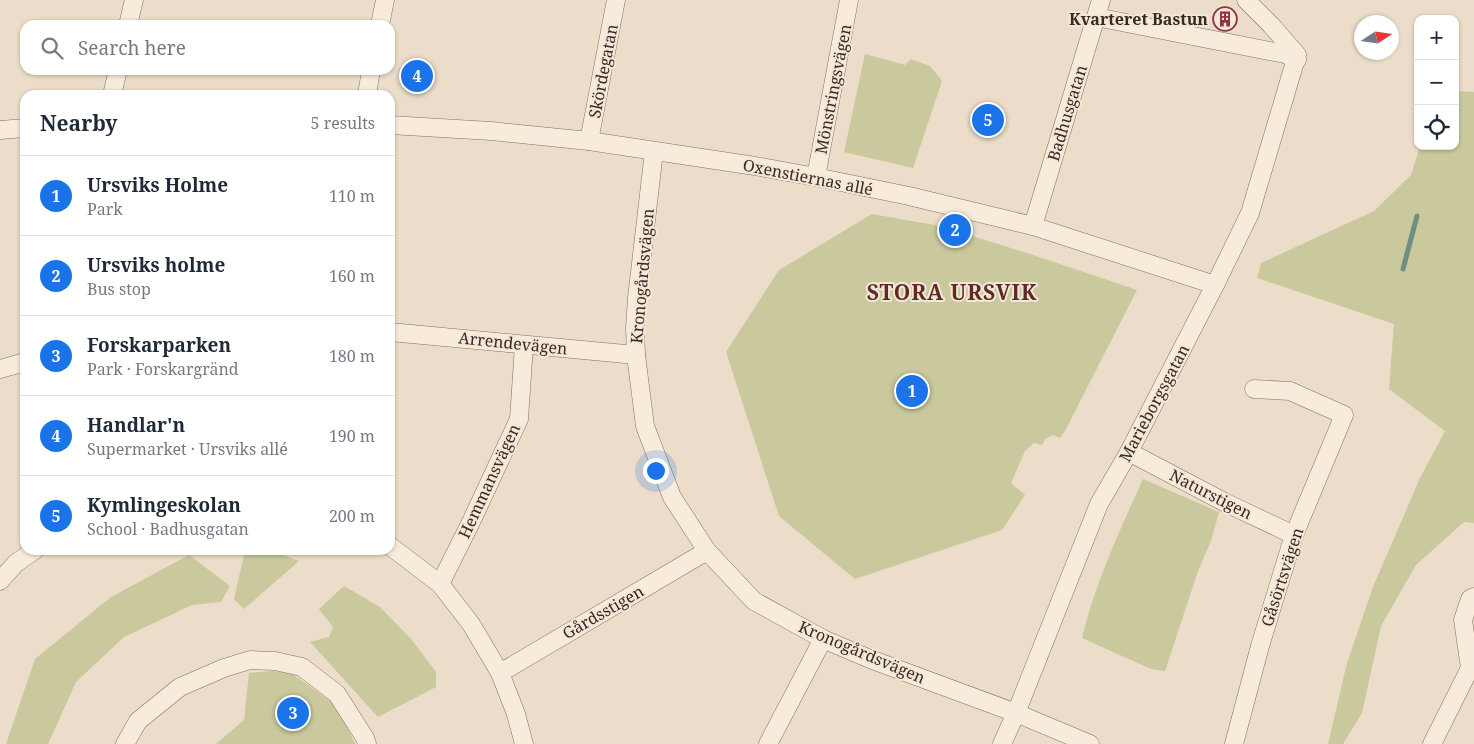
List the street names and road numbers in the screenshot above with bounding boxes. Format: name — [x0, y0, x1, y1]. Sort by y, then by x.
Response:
street label: Skördegatan — [583, 22, 623, 120]
street label: Mönstringsvägen — [810, 22, 856, 156]
street label: Badhusgatan — [1042, 62, 1092, 164]
street label: Oxenstiernas allé — [741, 154, 875, 200]
street label: Kronogårdsvägen — [625, 208, 659, 344]
street label: Arrendevägen — [457, 326, 569, 360]
street label: Marieborgsgatan — [1114, 340, 1194, 466]
street label: Hemmansvägen — [453, 420, 525, 542]
street label: Naturstigen — [1166, 464, 1256, 524]
street label: Gåsörtsvägen — [1256, 525, 1308, 629]
street label: Gårdsstigen — [558, 580, 648, 644]
street label: Kronogårdsvägen — [795, 615, 929, 689]

